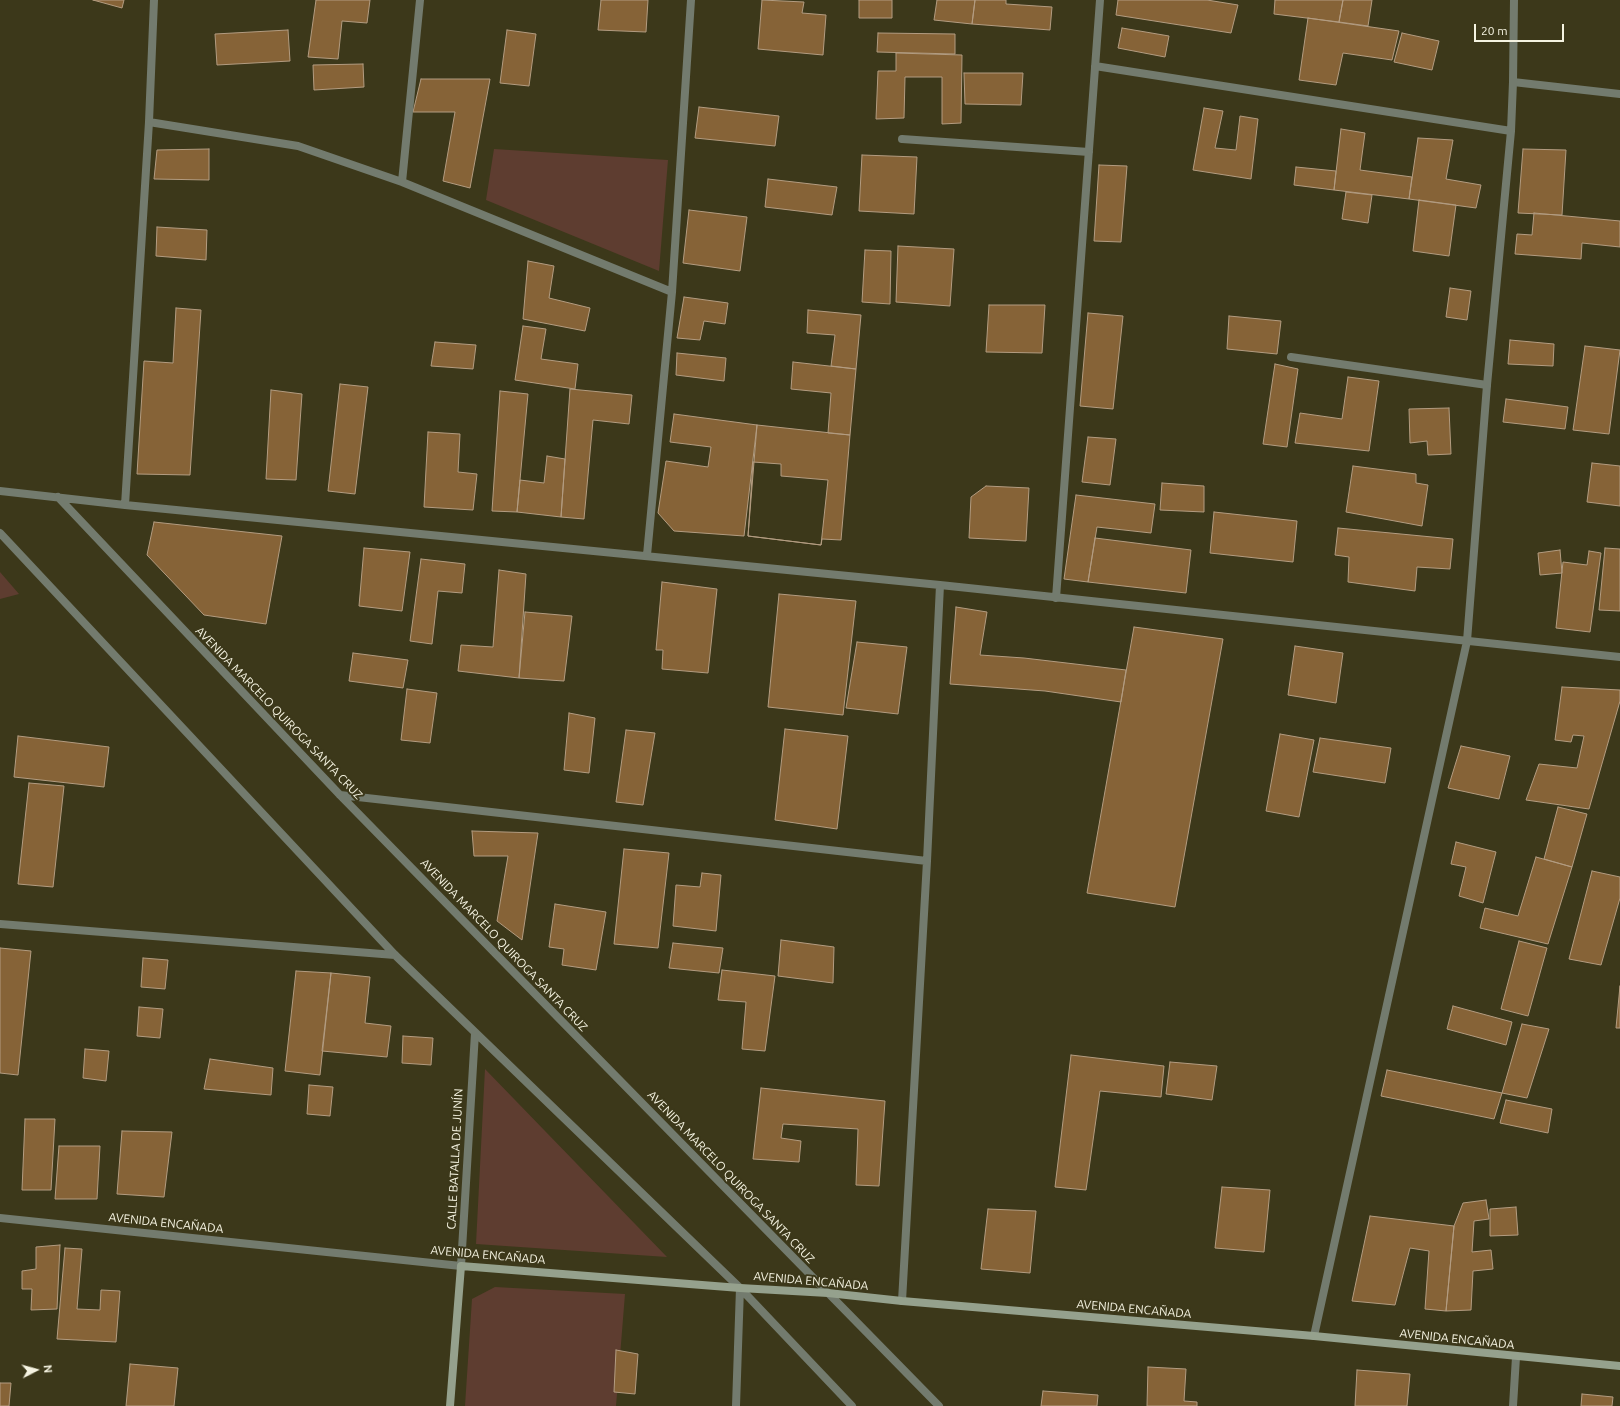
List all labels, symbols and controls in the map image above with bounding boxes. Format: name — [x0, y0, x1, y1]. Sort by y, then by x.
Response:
scale bar — [1476, 16, 1566, 42]
text: 20 m — [1481, 24, 1508, 37]
street label: AVENIDA MARCELO QUIROGA SANTA CRUZ — [192, 624, 366, 802]
street label: AVENIDA MARCELO QUIROGA SANTA CRUZ — [417, 856, 591, 1034]
street label: CALLE BATALLA DE JUNÍN — [444, 1088, 466, 1230]
street label: AVENIDA MARCELO QUIROGA SANTA CRUZ — [644, 1088, 818, 1266]
street label: AVENIDA ENCAÑADA — [108, 1210, 224, 1236]
street label: AVENIDA ENCAÑADA — [430, 1243, 546, 1267]
street label: AVENIDA ENCAÑADA — [753, 1269, 869, 1293]
street label: AVENIDA ENCAÑADA — [1076, 1297, 1192, 1321]
street label: AVENIDA ENCAÑADA — [1399, 1326, 1515, 1352]
north arrow — [16, 1350, 56, 1390]
text: N — [42, 1364, 54, 1373]

